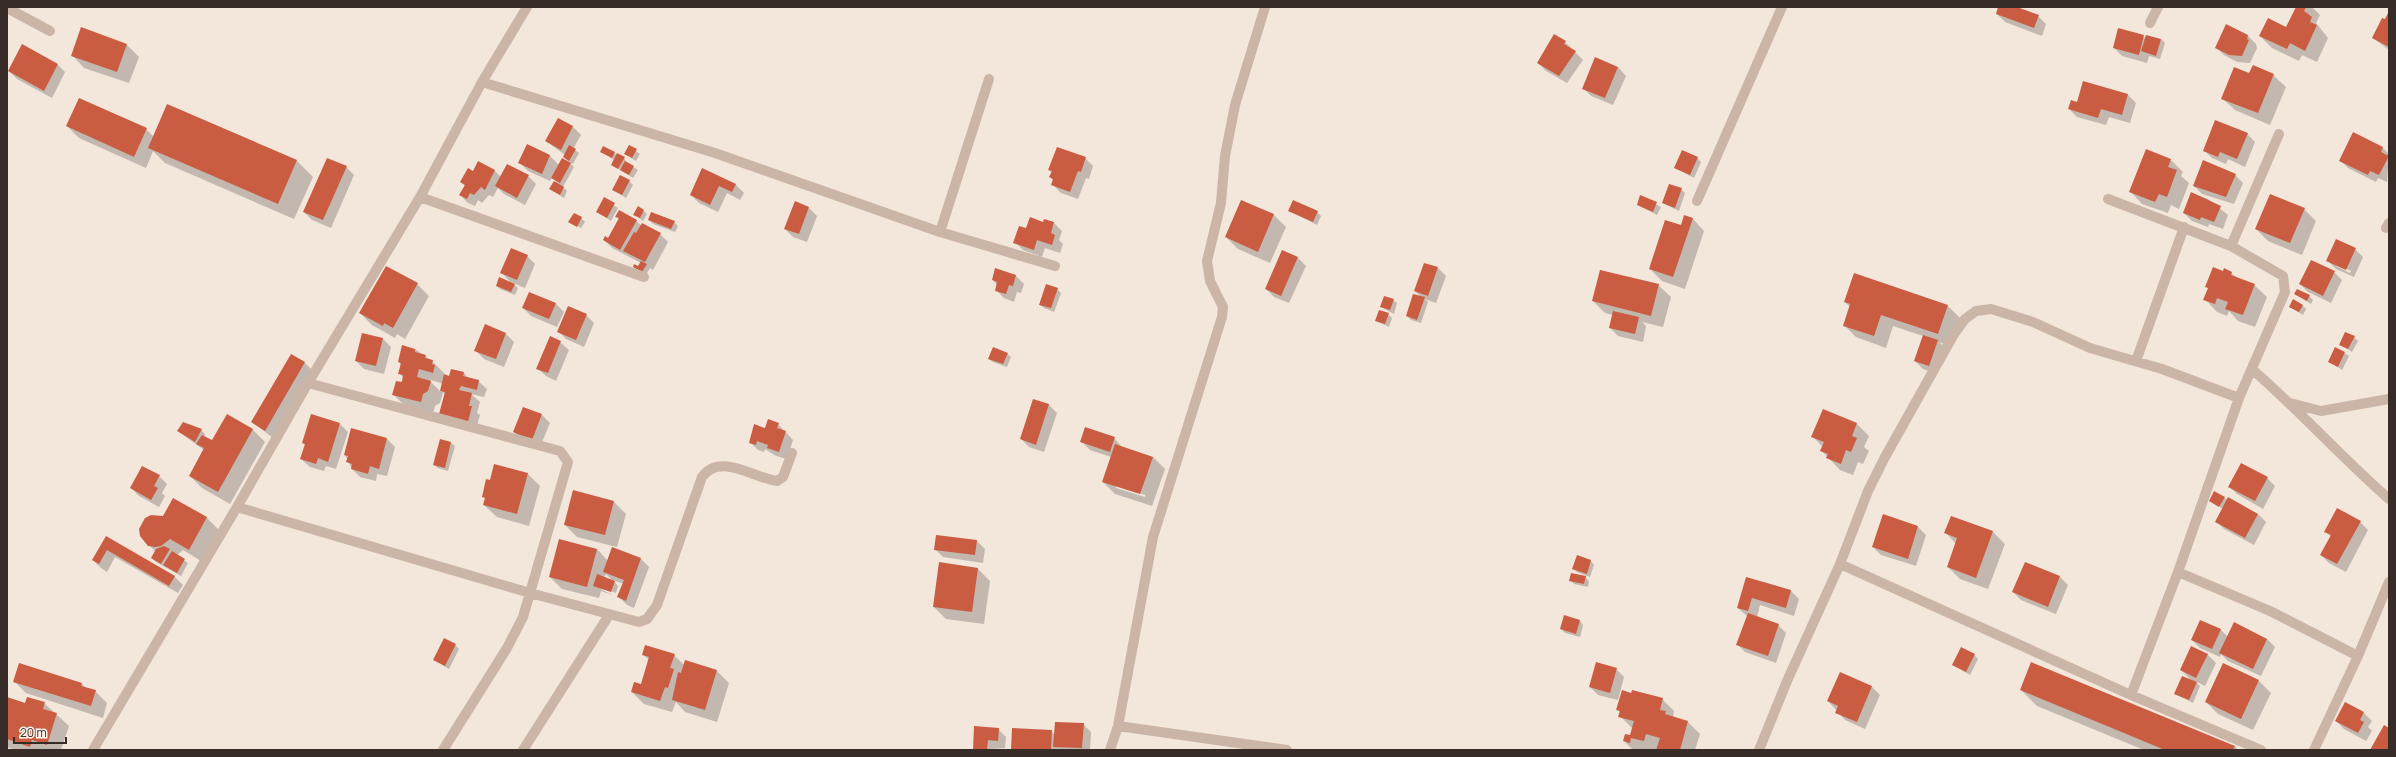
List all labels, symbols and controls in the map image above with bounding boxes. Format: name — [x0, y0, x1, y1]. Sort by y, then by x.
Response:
scale bar — [14, 719, 66, 745]
text: 20 m — [20, 724, 47, 741]

